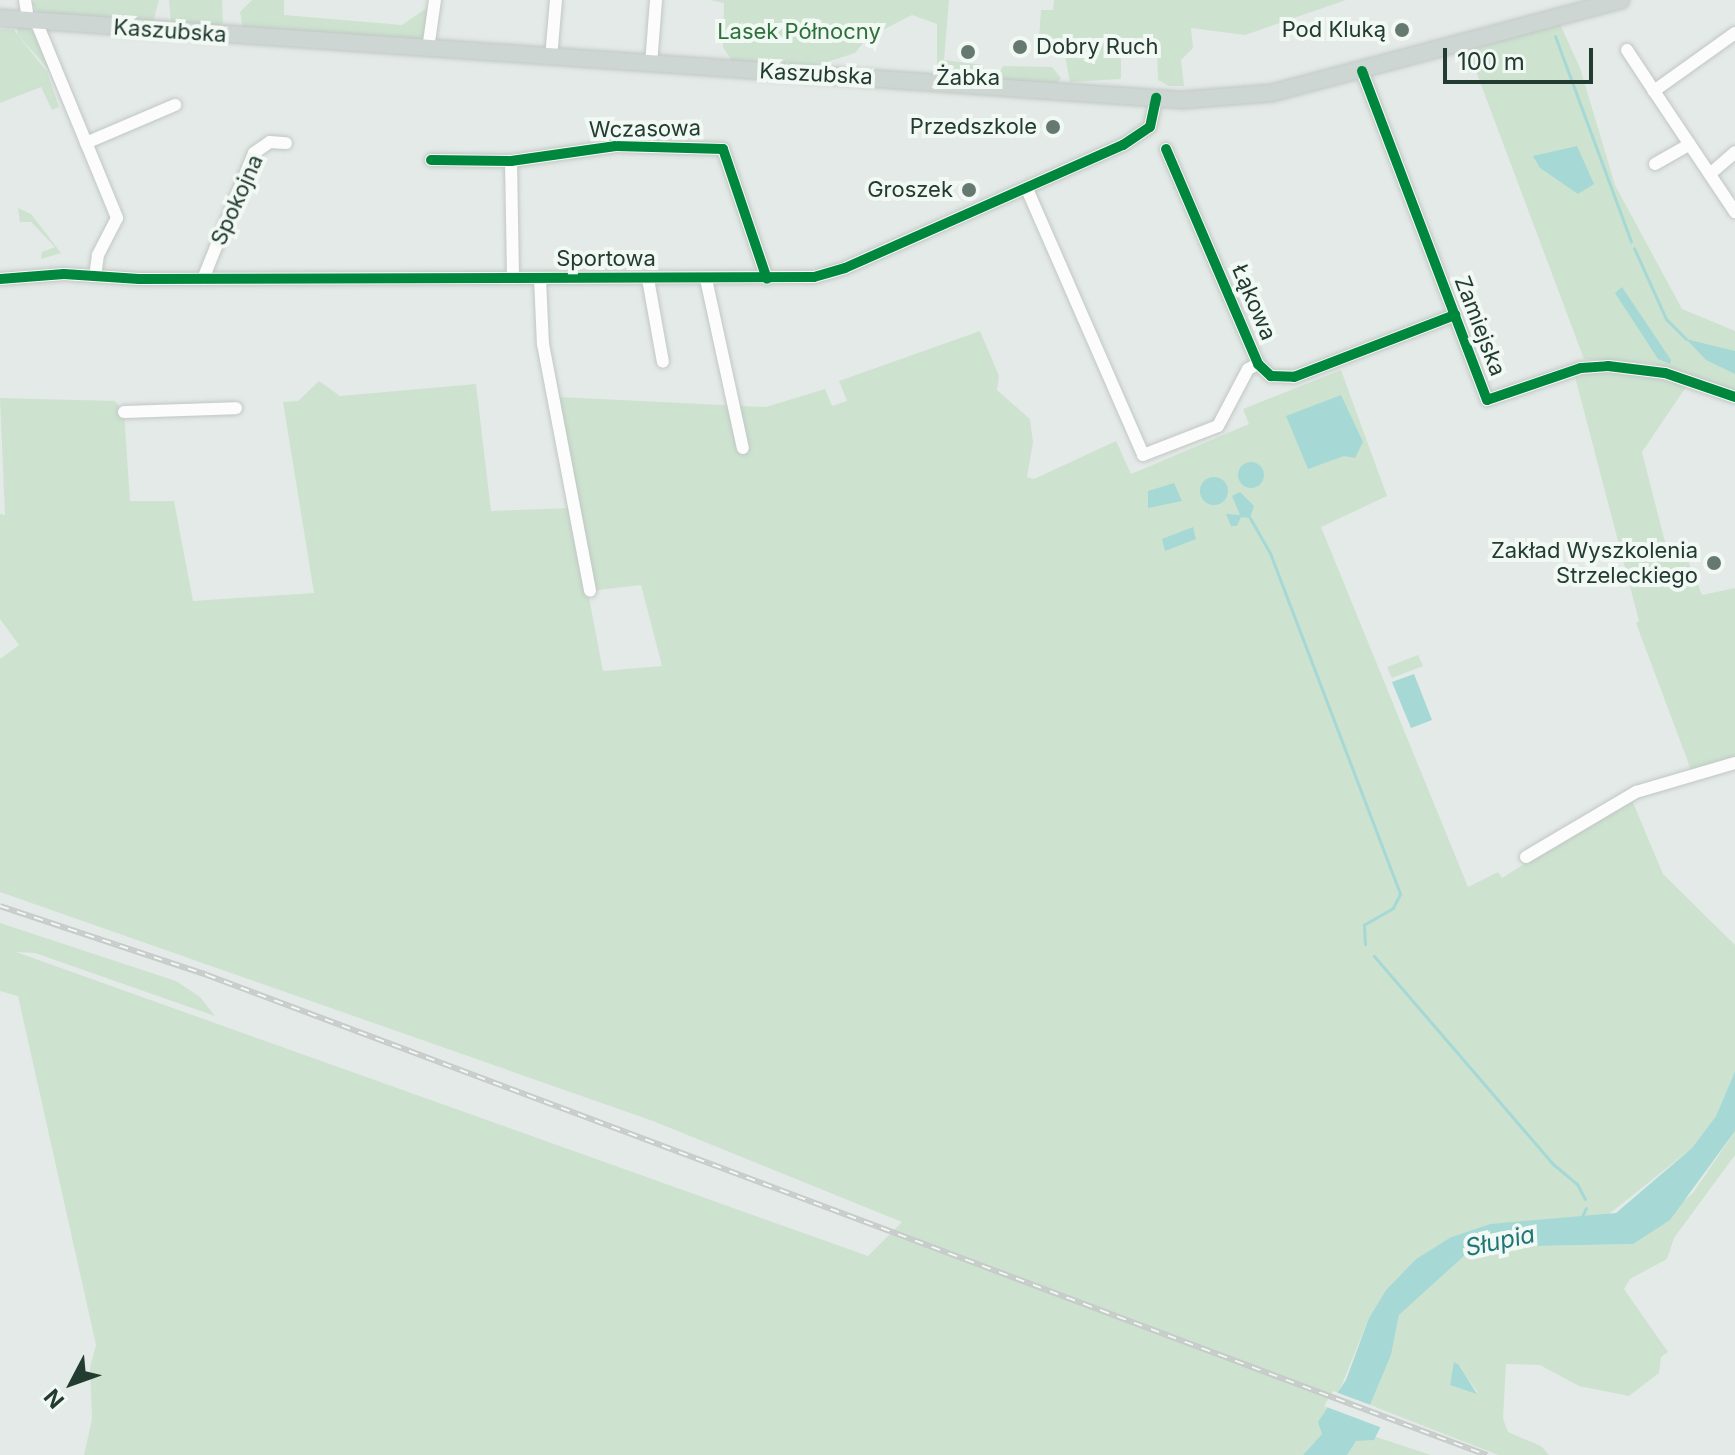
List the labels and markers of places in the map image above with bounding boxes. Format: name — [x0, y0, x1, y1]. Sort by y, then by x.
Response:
place label: Pod Kluką — [1282, 17, 1386, 43]
marker: Pod Kluką — [1393, 21, 1411, 39]
place label: Dobry Ruch — [1036, 34, 1158, 60]
marker: Dobry Ruch — [1011, 38, 1029, 56]
marker: Żabka — [959, 43, 977, 61]
place label: Żabka — [936, 65, 1000, 91]
place label: Przedszkole — [910, 114, 1037, 140]
marker: Przedszkole — [1044, 118, 1062, 136]
place label: Groszek — [867, 177, 953, 203]
marker: Groszek — [960, 181, 978, 199]
place label: Zakład Wyszkolenia Strzeleckiego — [1491, 537, 1698, 588]
marker: Zakład Wyszkolenia Strzeleckiego — [1705, 554, 1723, 572]

